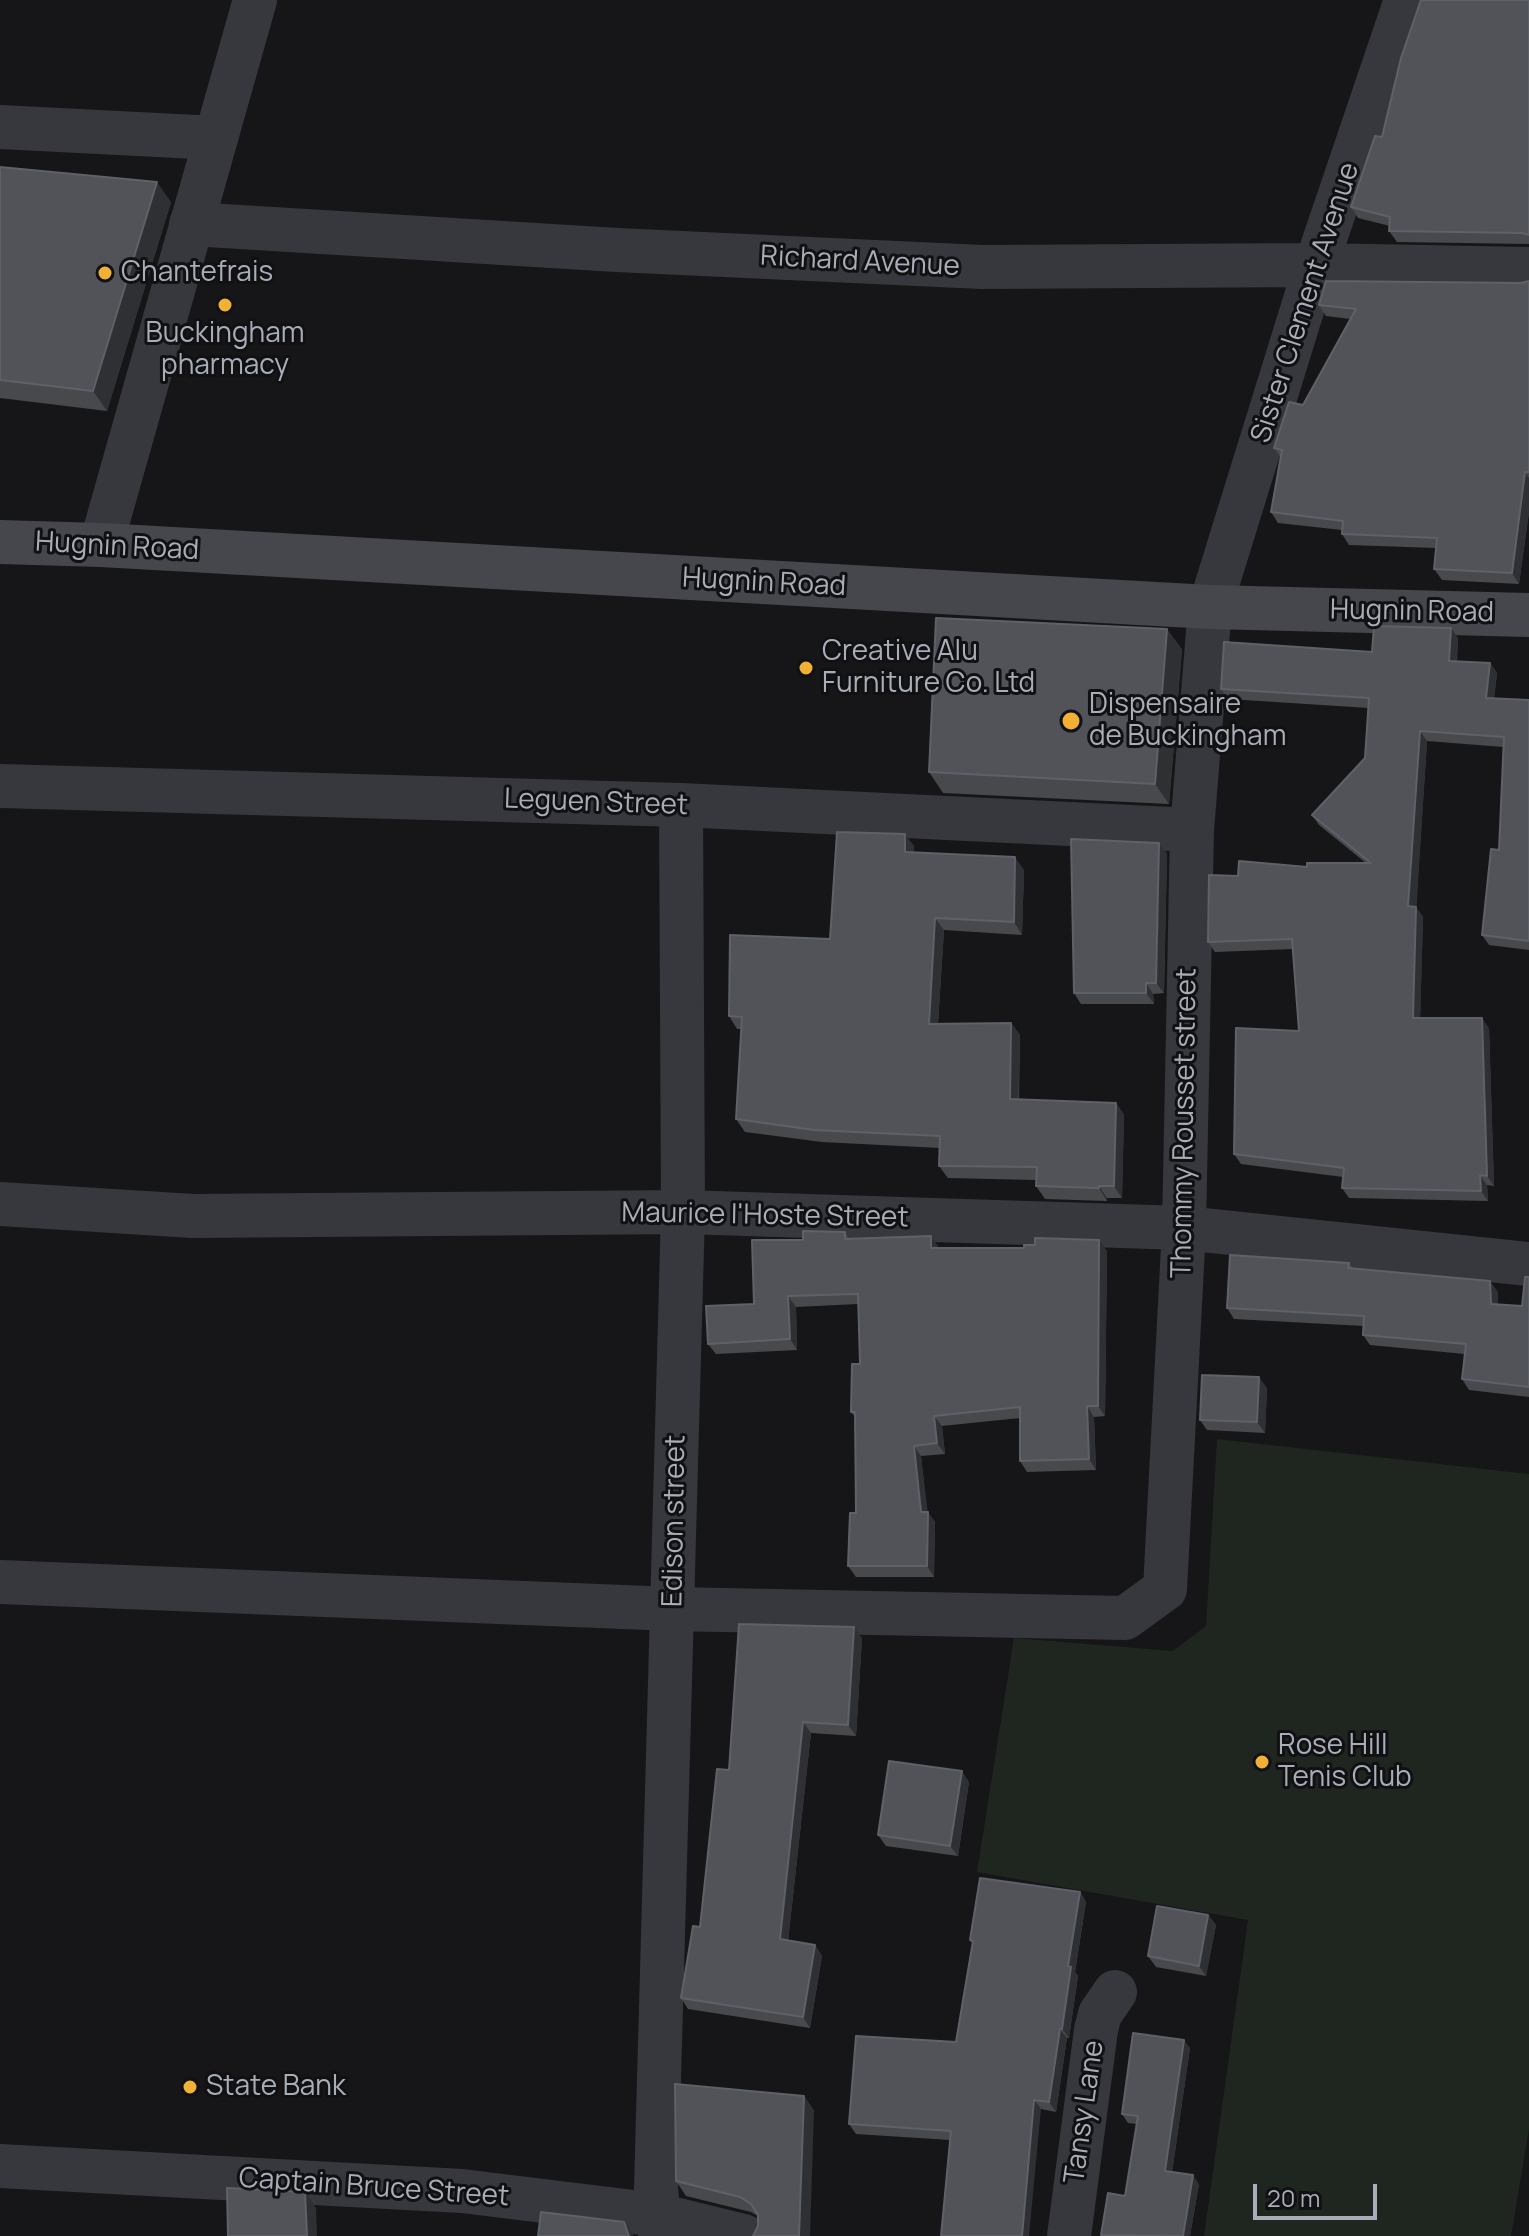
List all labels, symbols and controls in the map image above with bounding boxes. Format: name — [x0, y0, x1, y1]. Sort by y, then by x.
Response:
street label: Sister Clement Avenue — [1245, 159, 1367, 447]
street label: Richard Avenue — [759, 240, 961, 284]
place label: Chantefrais — [121, 256, 273, 290]
marker: Chantefrais — [96, 264, 114, 282]
marker: Buckingham pharmacy — [216, 296, 234, 314]
place label: Buckingham pharmacy — [146, 317, 304, 383]
street label: Hugnin Road — [34, 526, 200, 568]
street label: Hugnin Road — [681, 562, 847, 604]
street label: Hugnin Road — [1330, 594, 1494, 630]
place label: Creative Alu Furniture Co. Ltd — [822, 635, 1035, 701]
marker: Creative Alu Furniture Co. Ltd — [797, 659, 815, 677]
place label: Dispensaire de Buckingham — [1089, 688, 1286, 754]
marker: Dispensaire de Buckingham — [1060, 710, 1082, 732]
street label: Leguen Street — [503, 783, 689, 823]
street label: Thommy Rousset street — [1165, 968, 1205, 1278]
street label: Maurice I'Hoste Street — [621, 1197, 909, 1235]
street label: Edison street — [657, 1435, 693, 1607]
place label: Rose Hill Tenis Club — [1278, 1729, 1412, 1795]
marker: Rose Hill Tenis Club — [1253, 1753, 1271, 1771]
street label: Tansy Lane — [1058, 2038, 1112, 2186]
place label: State Bank — [206, 2070, 346, 2104]
marker: State Bank — [181, 2078, 199, 2096]
street label: Captain Bruce Street — [238, 2162, 510, 2214]
scale bar — [1257, 2168, 1381, 2218]
text: 20 m — [1267, 2181, 1320, 2214]

